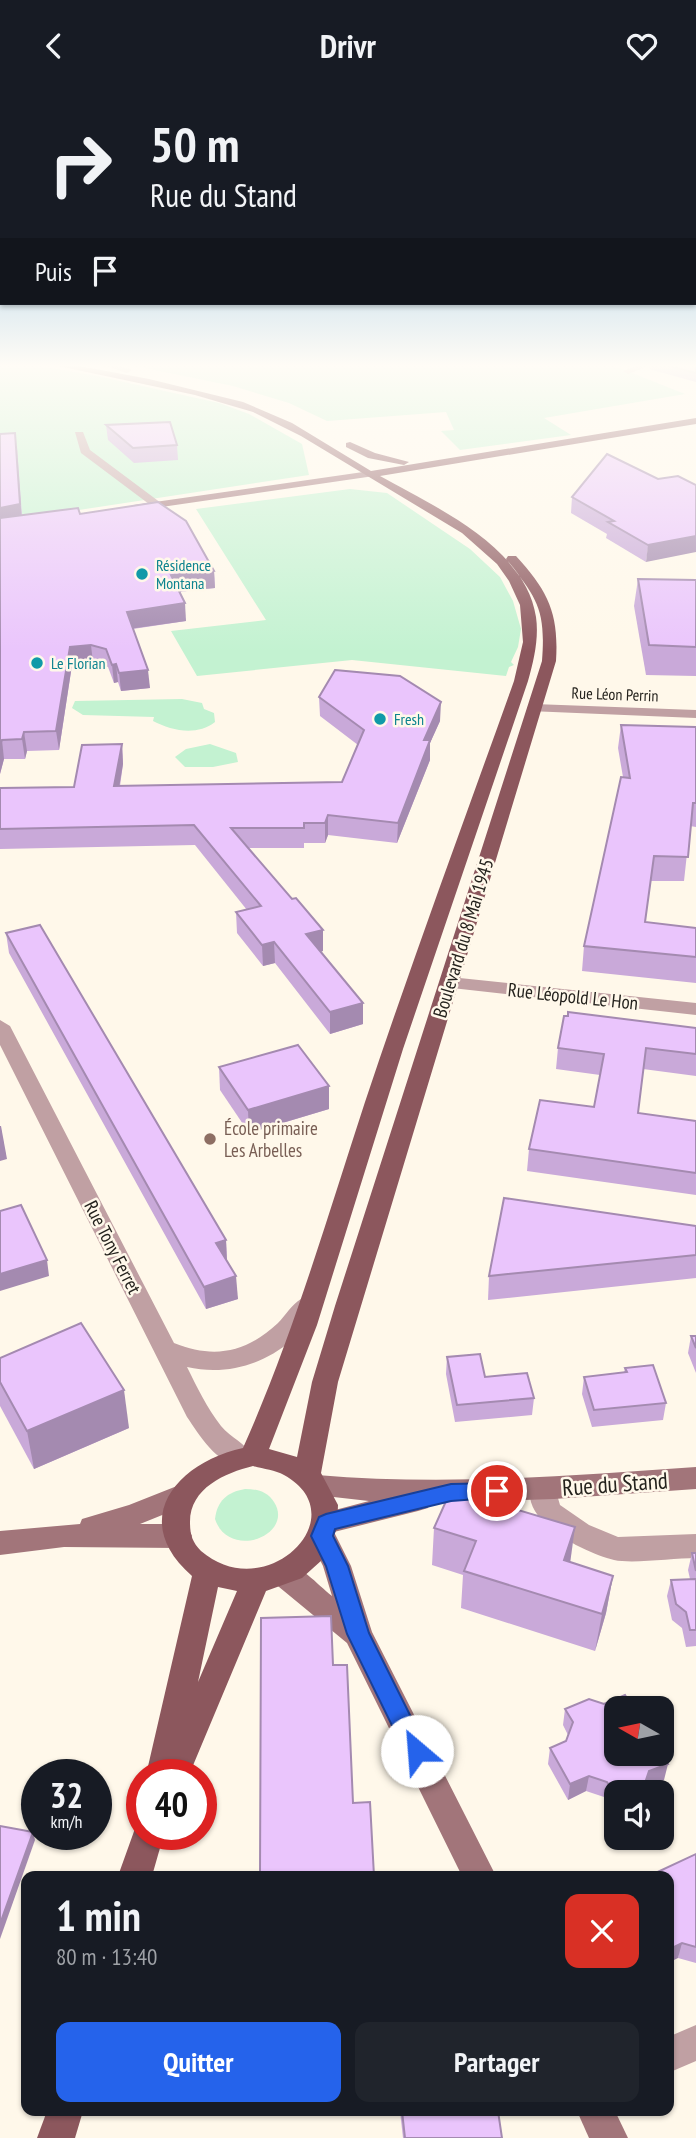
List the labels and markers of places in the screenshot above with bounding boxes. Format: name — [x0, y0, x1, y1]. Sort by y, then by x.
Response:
place label: Résidence Montana — [156, 555, 211, 593]
marker: Résidence Montana — [134, 566, 150, 582]
place label: Le Florian — [51, 653, 105, 673]
marker: Le Florian — [29, 655, 45, 671]
place label: Fresh — [394, 709, 424, 729]
marker: Fresh — [372, 711, 388, 727]
place label: École primaire Les Arbelles — [224, 1116, 318, 1162]
marker: École primaire Les Arbelles — [202, 1131, 218, 1147]
pin — [467, 1461, 527, 1521]

